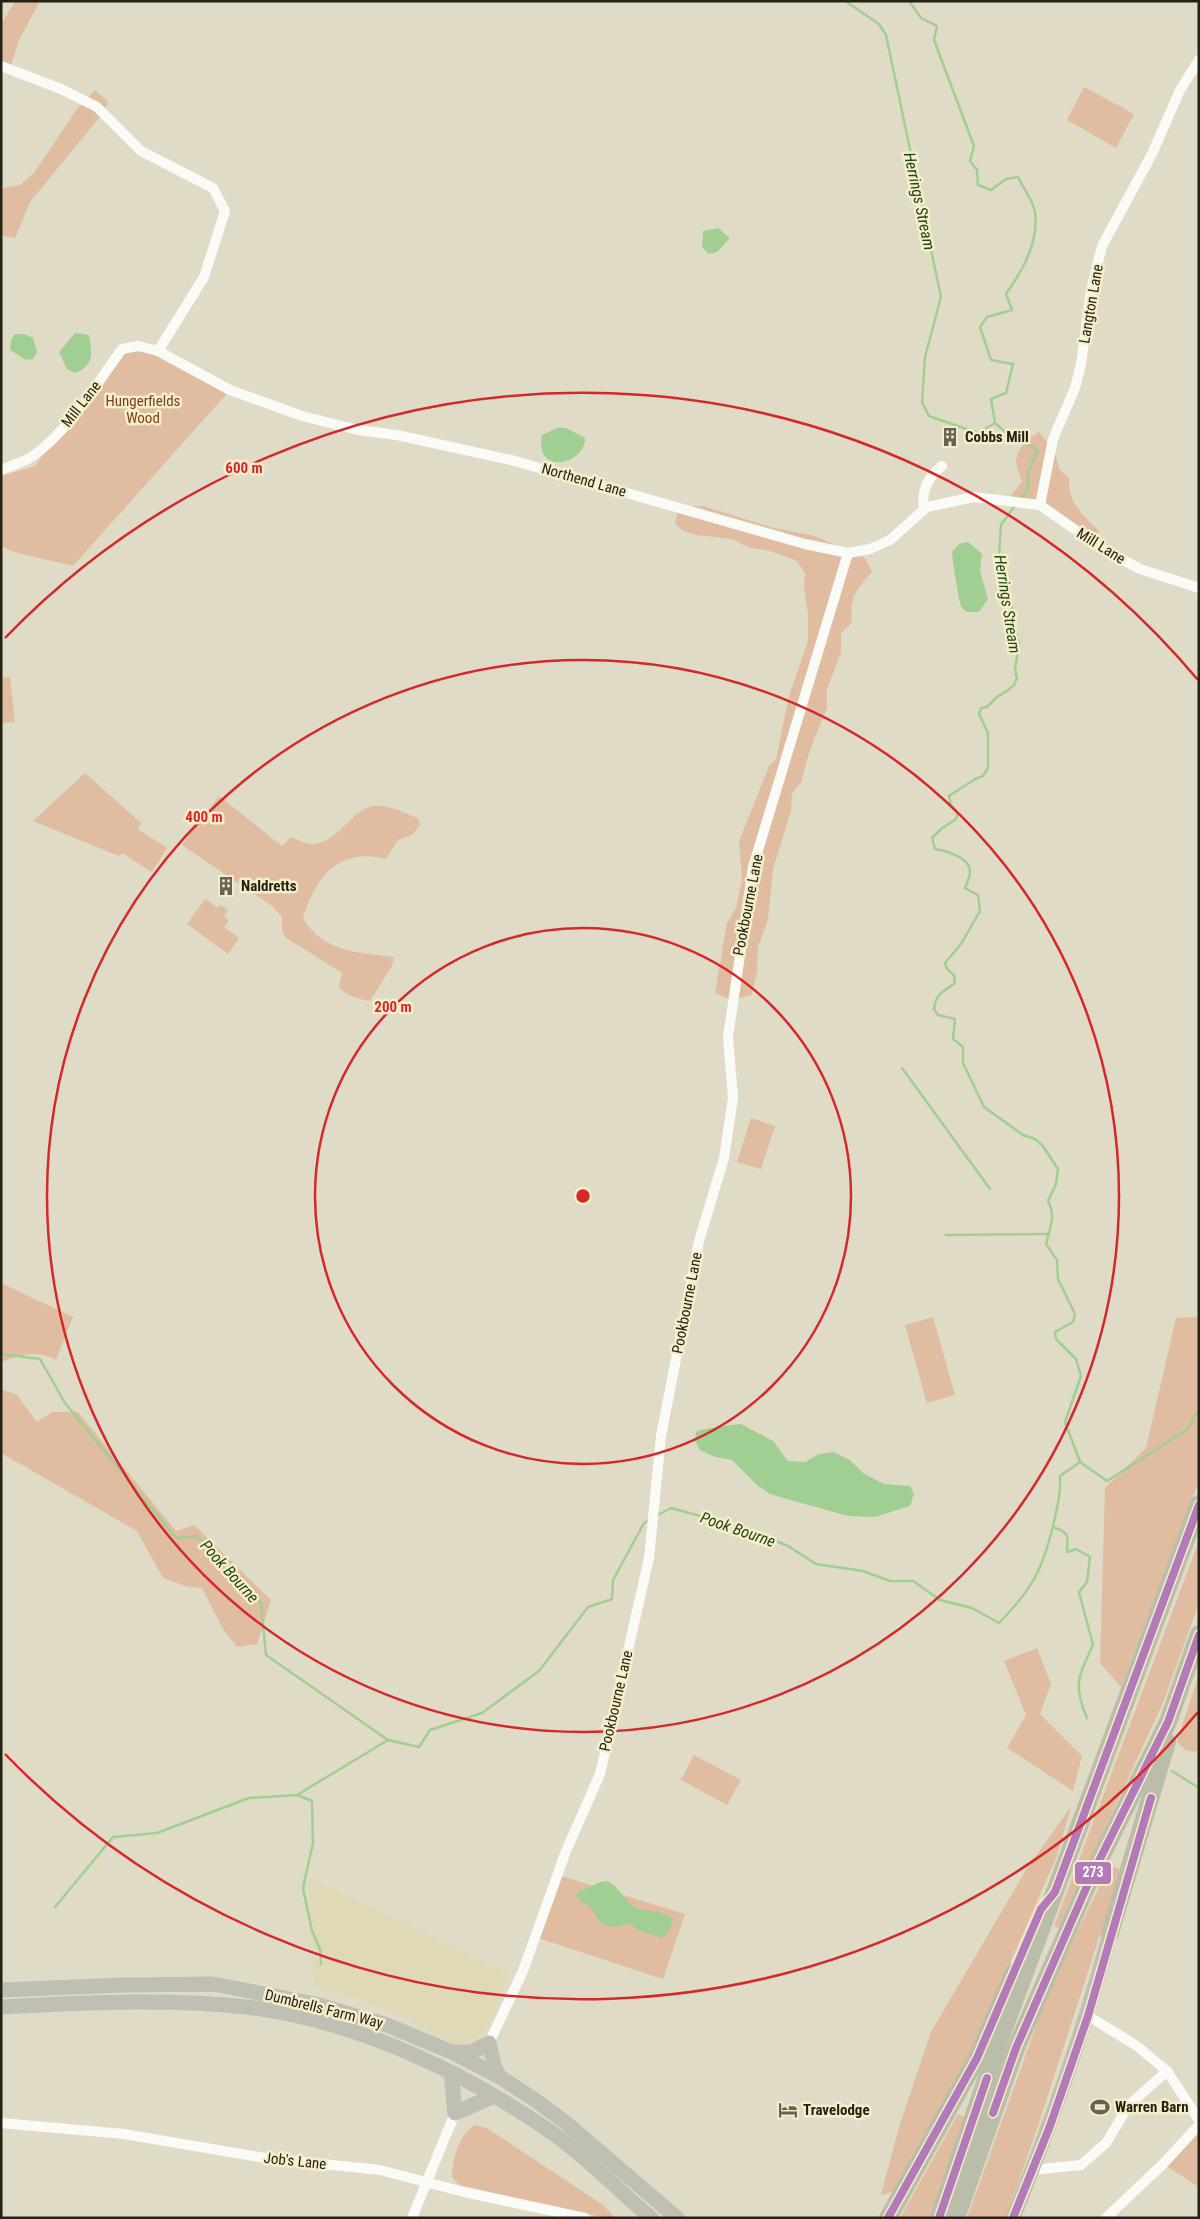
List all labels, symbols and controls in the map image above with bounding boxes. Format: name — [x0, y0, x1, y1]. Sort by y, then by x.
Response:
water label: Herrings Stream — [900, 151, 939, 252]
street label: Langton Lane — [1075, 263, 1107, 345]
street label: Mill Lane — [57, 377, 105, 431]
park label: Hungerfields Wood — [106, 392, 181, 427]
building icon: Cobbs Mill — [939, 426, 961, 448]
place label: Cobbs Mill — [965, 428, 1029, 446]
text: 600 m — [225, 459, 263, 477]
street label: Northend Lane — [540, 459, 628, 501]
street label: Mill Lane — [1073, 524, 1129, 568]
water label: Herrings Stream — [990, 553, 1025, 655]
text: 400 m — [185, 808, 223, 826]
street label: Pookbourne Lane — [729, 853, 767, 957]
building icon: Naldretts — [215, 875, 237, 897]
place label: Naldretts — [241, 877, 297, 895]
text: 200 m — [374, 998, 412, 1016]
centre of rings — [574, 1187, 592, 1205]
street label: Pookbourne Lane — [668, 1251, 706, 1355]
water label: Pook Bourne — [698, 1508, 778, 1551]
water label: Pook Bourne — [196, 1536, 263, 1607]
street label: Pookbourne Lane — [596, 1649, 636, 1753]
line badge: 273 — [1074, 1861, 1112, 1885]
text: 273 — [1082, 1864, 1104, 1880]
street label: Dumbrells Farm Way — [263, 1986, 385, 2032]
sports icon: Warren Barn — [1089, 2096, 1111, 2118]
place label: Warren Barn — [1115, 2098, 1189, 2116]
hotel icon: Travelodge — [777, 2099, 799, 2121]
place label: Travelodge — [803, 2101, 870, 2119]
street label: Job's Lane — [263, 2149, 327, 2173]

